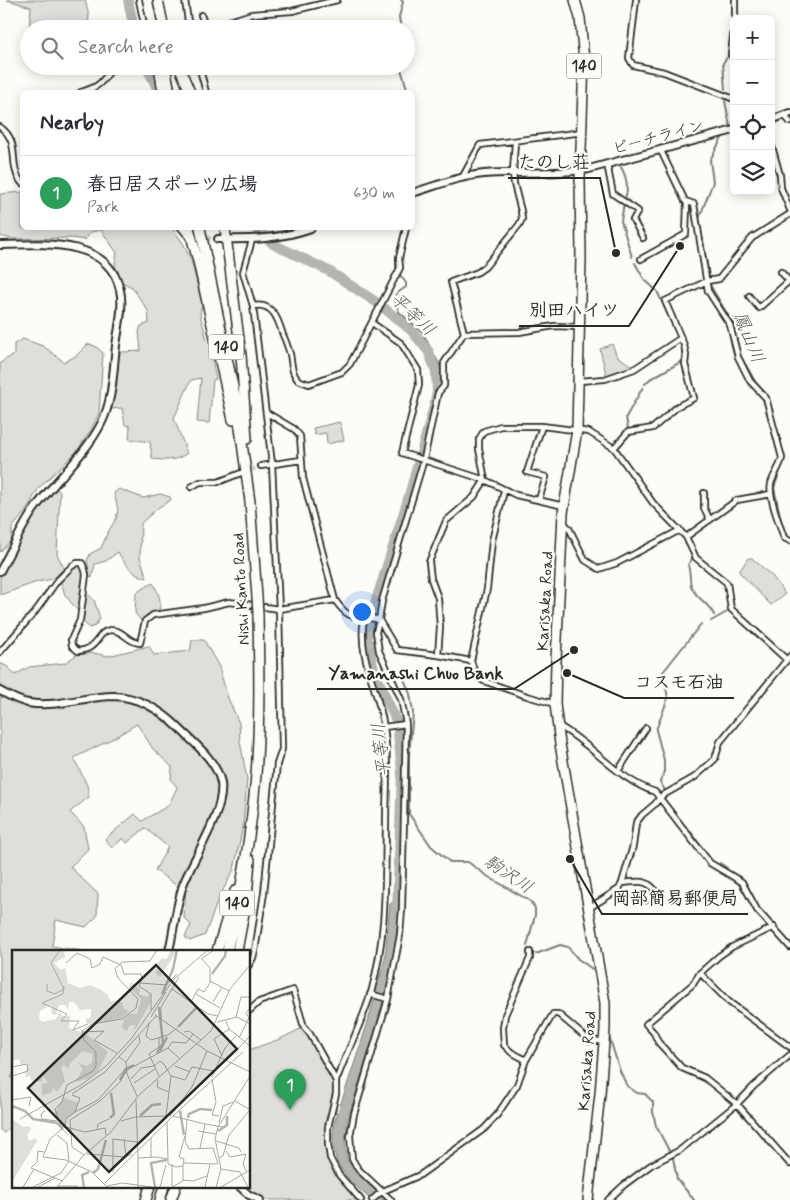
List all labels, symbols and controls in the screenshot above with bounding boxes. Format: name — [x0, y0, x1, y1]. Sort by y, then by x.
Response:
map controls — [730, 15, 775, 195]
button: + — [730, 15, 775, 60]
search box — [20, 20, 415, 75]
icon: search — [38, 34, 66, 62]
text: Search here — [78, 35, 174, 60]
road number: 140 — [566, 54, 602, 78]
button: − — [730, 60, 775, 105]
button: locate — [730, 105, 775, 150]
text: Nearby — [40, 109, 104, 137]
street label: ピーチライン — [610, 115, 707, 160]
callout: たのし荘 — [508, 145, 600, 178]
button: layers — [730, 150, 775, 195]
text: たのし荘 — [518, 151, 590, 175]
text: 春日居スポーツ広場 — [87, 172, 258, 197]
text: 1 — [52, 183, 60, 204]
text: 630 m — [353, 183, 395, 204]
text: Park — [87, 197, 119, 218]
water label: 平等川 — [384, 288, 440, 342]
callout: 別田ハイツ — [519, 293, 629, 326]
text: 別田ハイツ — [529, 299, 619, 323]
water label: 鳳山川 — [726, 308, 770, 367]
road number: 140 — [208, 334, 244, 360]
street label: Nishi Kanto Road — [228, 532, 255, 646]
street label: Karisaka Road — [532, 551, 559, 652]
your location — [349, 599, 375, 625]
callout: Yamanashi Chuo Bank — [317, 656, 514, 689]
text: Yamanashi Chuo Bank — [328, 662, 504, 686]
callout: コスモ石油 — [624, 665, 734, 698]
text: コスモ石油 — [634, 671, 724, 695]
water label: 平等川 — [367, 722, 397, 778]
water label: 駒沢川 — [479, 850, 538, 900]
callout: 岡部簡易郵便局 — [602, 881, 748, 914]
text: 岡部簡易郵便局 — [612, 887, 738, 911]
road number: 140 — [220, 890, 254, 916]
inset map — [12, 950, 250, 1188]
street label: Karisaka Road — [574, 1011, 601, 1112]
pin: 1 — [274, 1069, 306, 1110]

